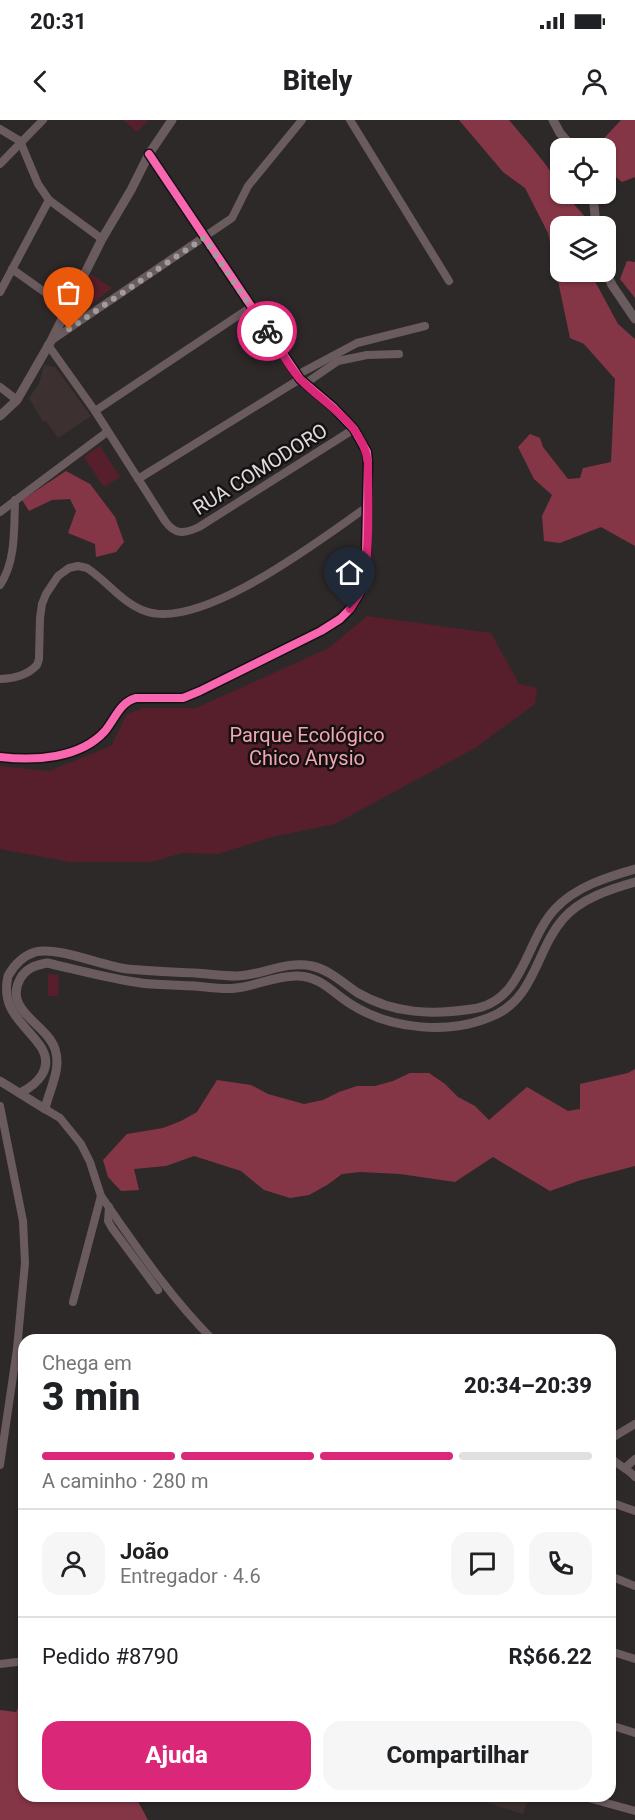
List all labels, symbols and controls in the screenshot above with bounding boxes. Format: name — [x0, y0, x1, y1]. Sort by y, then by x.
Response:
text: 20:31 — [30, 9, 87, 34]
icon: back — [24, 65, 57, 98]
text: Bitely — [283, 65, 352, 97]
icon: person — [578, 65, 611, 98]
map controls — [550, 138, 616, 282]
button: locate — [550, 138, 616, 204]
button: layers — [550, 216, 616, 282]
pin — [43, 267, 94, 329]
icon: bag — [52, 276, 85, 309]
courier — [237, 301, 297, 361]
icon: bike — [251, 315, 284, 348]
street label: RUA COMODORO — [188, 418, 332, 520]
pin — [324, 547, 375, 609]
icon: home — [333, 556, 366, 589]
park label: Parque Ecológico Chico Anysio — [229, 723, 385, 770]
text: Chega em — [42, 1351, 132, 1375]
text: 20:34–20:39 — [464, 1373, 592, 1398]
text: 3 min — [42, 1374, 140, 1420]
text: A caminho · 280 m — [42, 1469, 209, 1493]
button: person — [42, 1532, 105, 1595]
button: chat — [451, 1532, 514, 1595]
button: phone — [529, 1532, 592, 1595]
text: João — [120, 1539, 169, 1564]
text: Entregador · 4.6 — [120, 1564, 261, 1588]
text: Pedido #8790 — [42, 1644, 179, 1669]
text: R$66.22 — [508, 1644, 592, 1669]
button: Ajuda — [42, 1721, 311, 1790]
button: Compartilhar — [323, 1721, 592, 1790]

